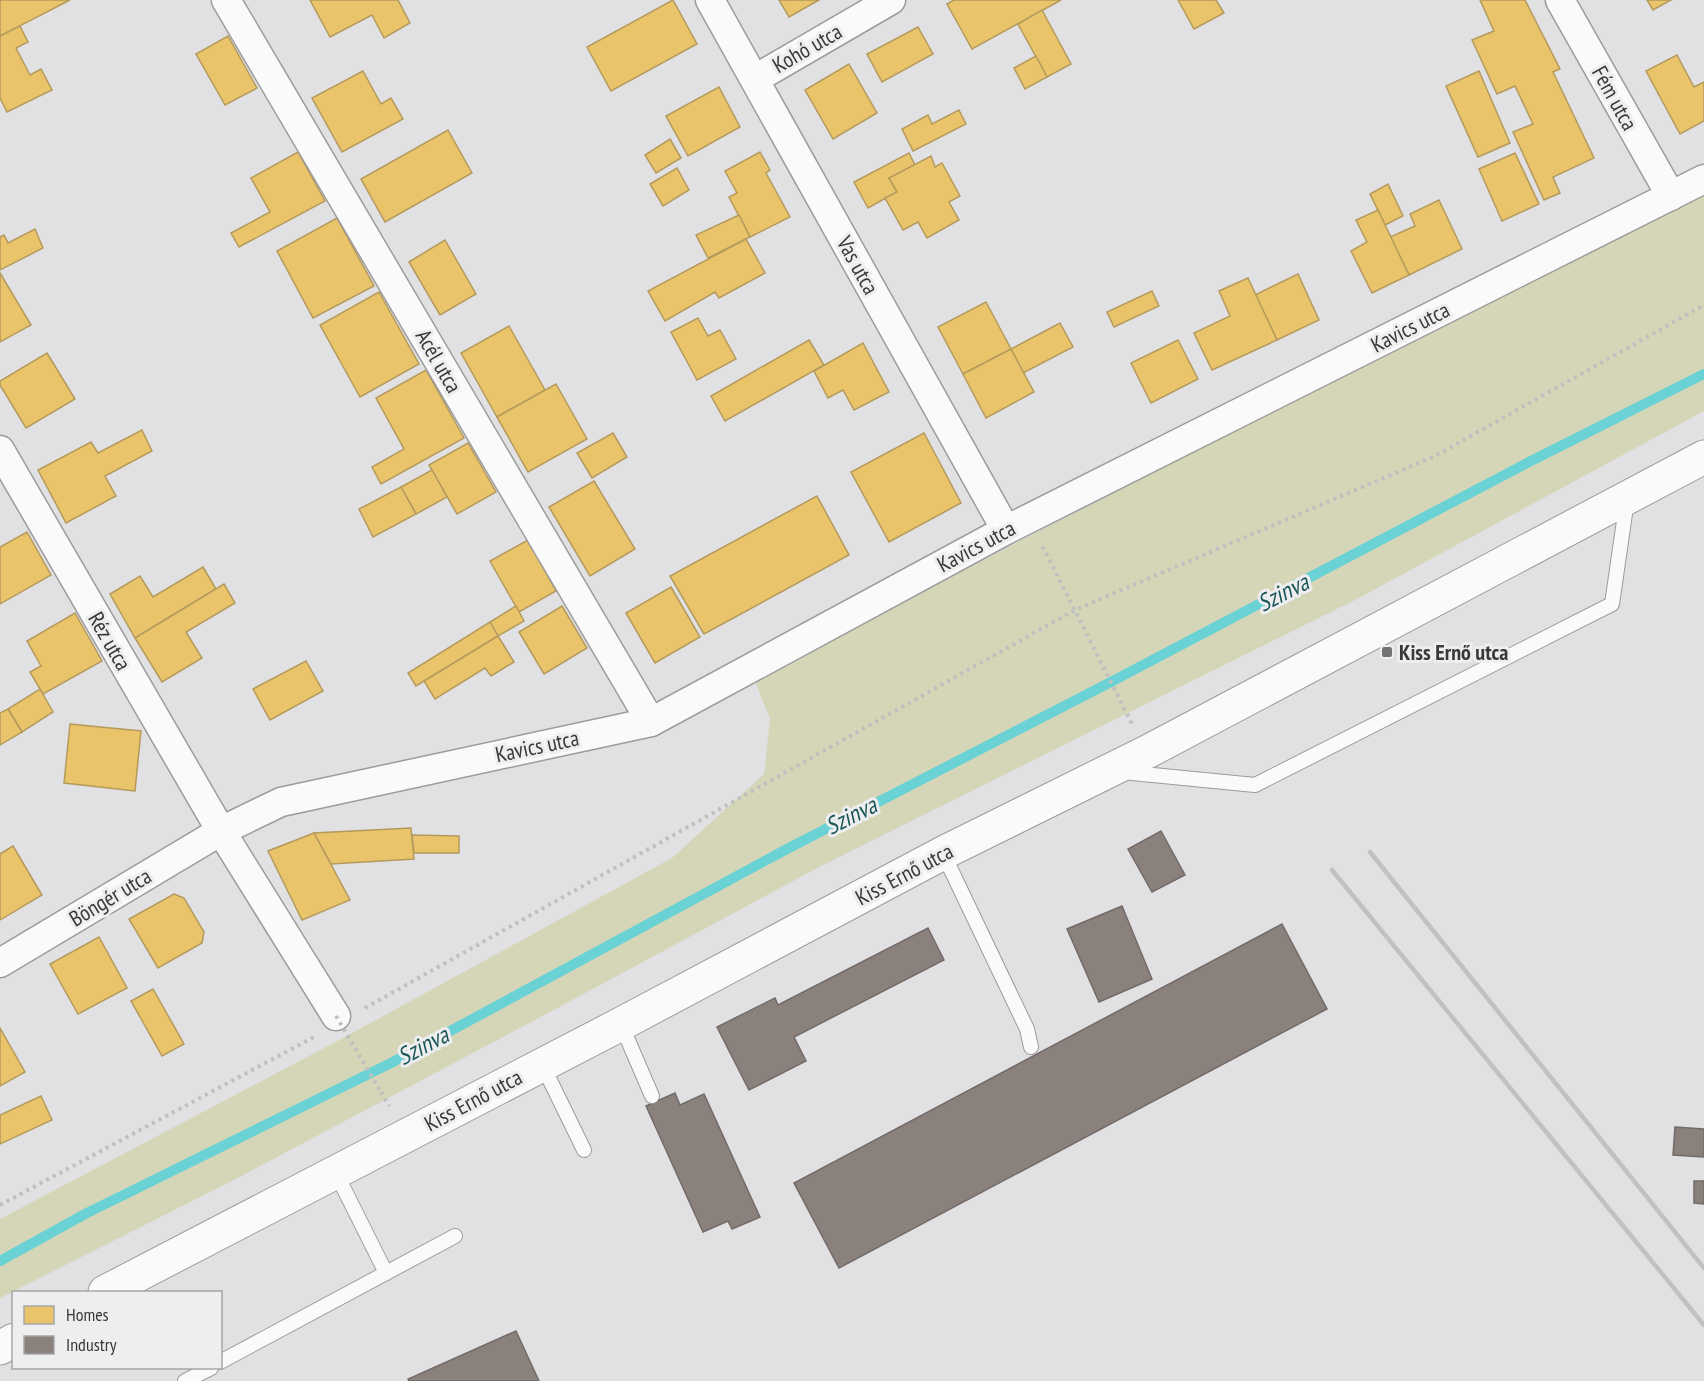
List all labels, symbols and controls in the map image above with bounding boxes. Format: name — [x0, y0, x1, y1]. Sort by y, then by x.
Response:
street label: Kohó utca — [767, 17, 847, 79]
street label: Fém utca — [1586, 61, 1644, 135]
street label: Vas utca — [830, 230, 885, 299]
street label: Kavics utca — [1366, 295, 1454, 359]
street label: Acél utca — [410, 324, 468, 398]
street label: Kavics utca — [932, 514, 1020, 578]
water label: Szinva — [1252, 566, 1315, 619]
street label: Réz utca — [82, 607, 138, 675]
place label: Kiss Ernő utca — [1399, 638, 1508, 666]
marker: Kiss Ernő utca — [1380, 645, 1394, 659]
street label: Kavics utca — [493, 724, 581, 768]
water label: Szinva — [820, 789, 883, 842]
street label: Kiss Ernő utca — [850, 837, 958, 911]
street label: Böngér utca — [64, 862, 156, 932]
water label: Szinva — [392, 1019, 455, 1072]
street label: Kiss Ernő utca — [419, 1063, 527, 1137]
legend — [12, 1291, 222, 1369]
text: Homes — [66, 1303, 109, 1326]
text: Industry — [66, 1333, 117, 1356]

